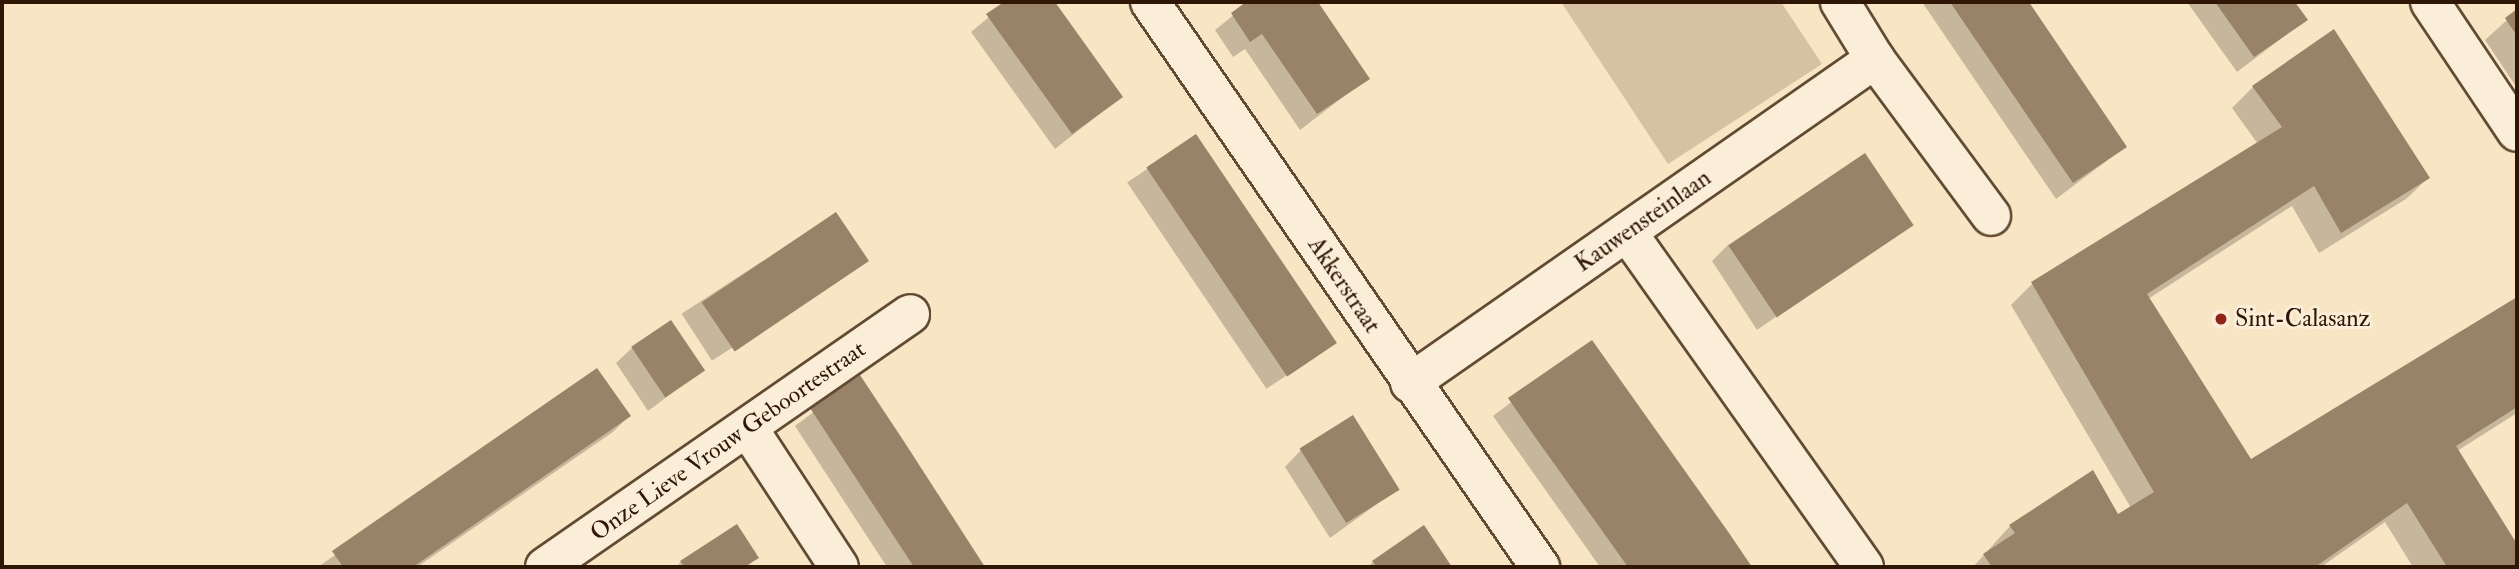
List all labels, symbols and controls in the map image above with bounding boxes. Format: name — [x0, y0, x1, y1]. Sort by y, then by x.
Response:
street label: Kauwensteinlaan — [1570, 164, 1716, 278]
street label: Akkerstraat — [1302, 232, 1386, 338]
place label: Sint-Calasanz — [2235, 305, 2370, 333]
marker: Sint-Calasanz — [2213, 311, 2229, 327]
street label: Onze Lieve Vrouw Geboortestraat — [585, 335, 871, 547]

